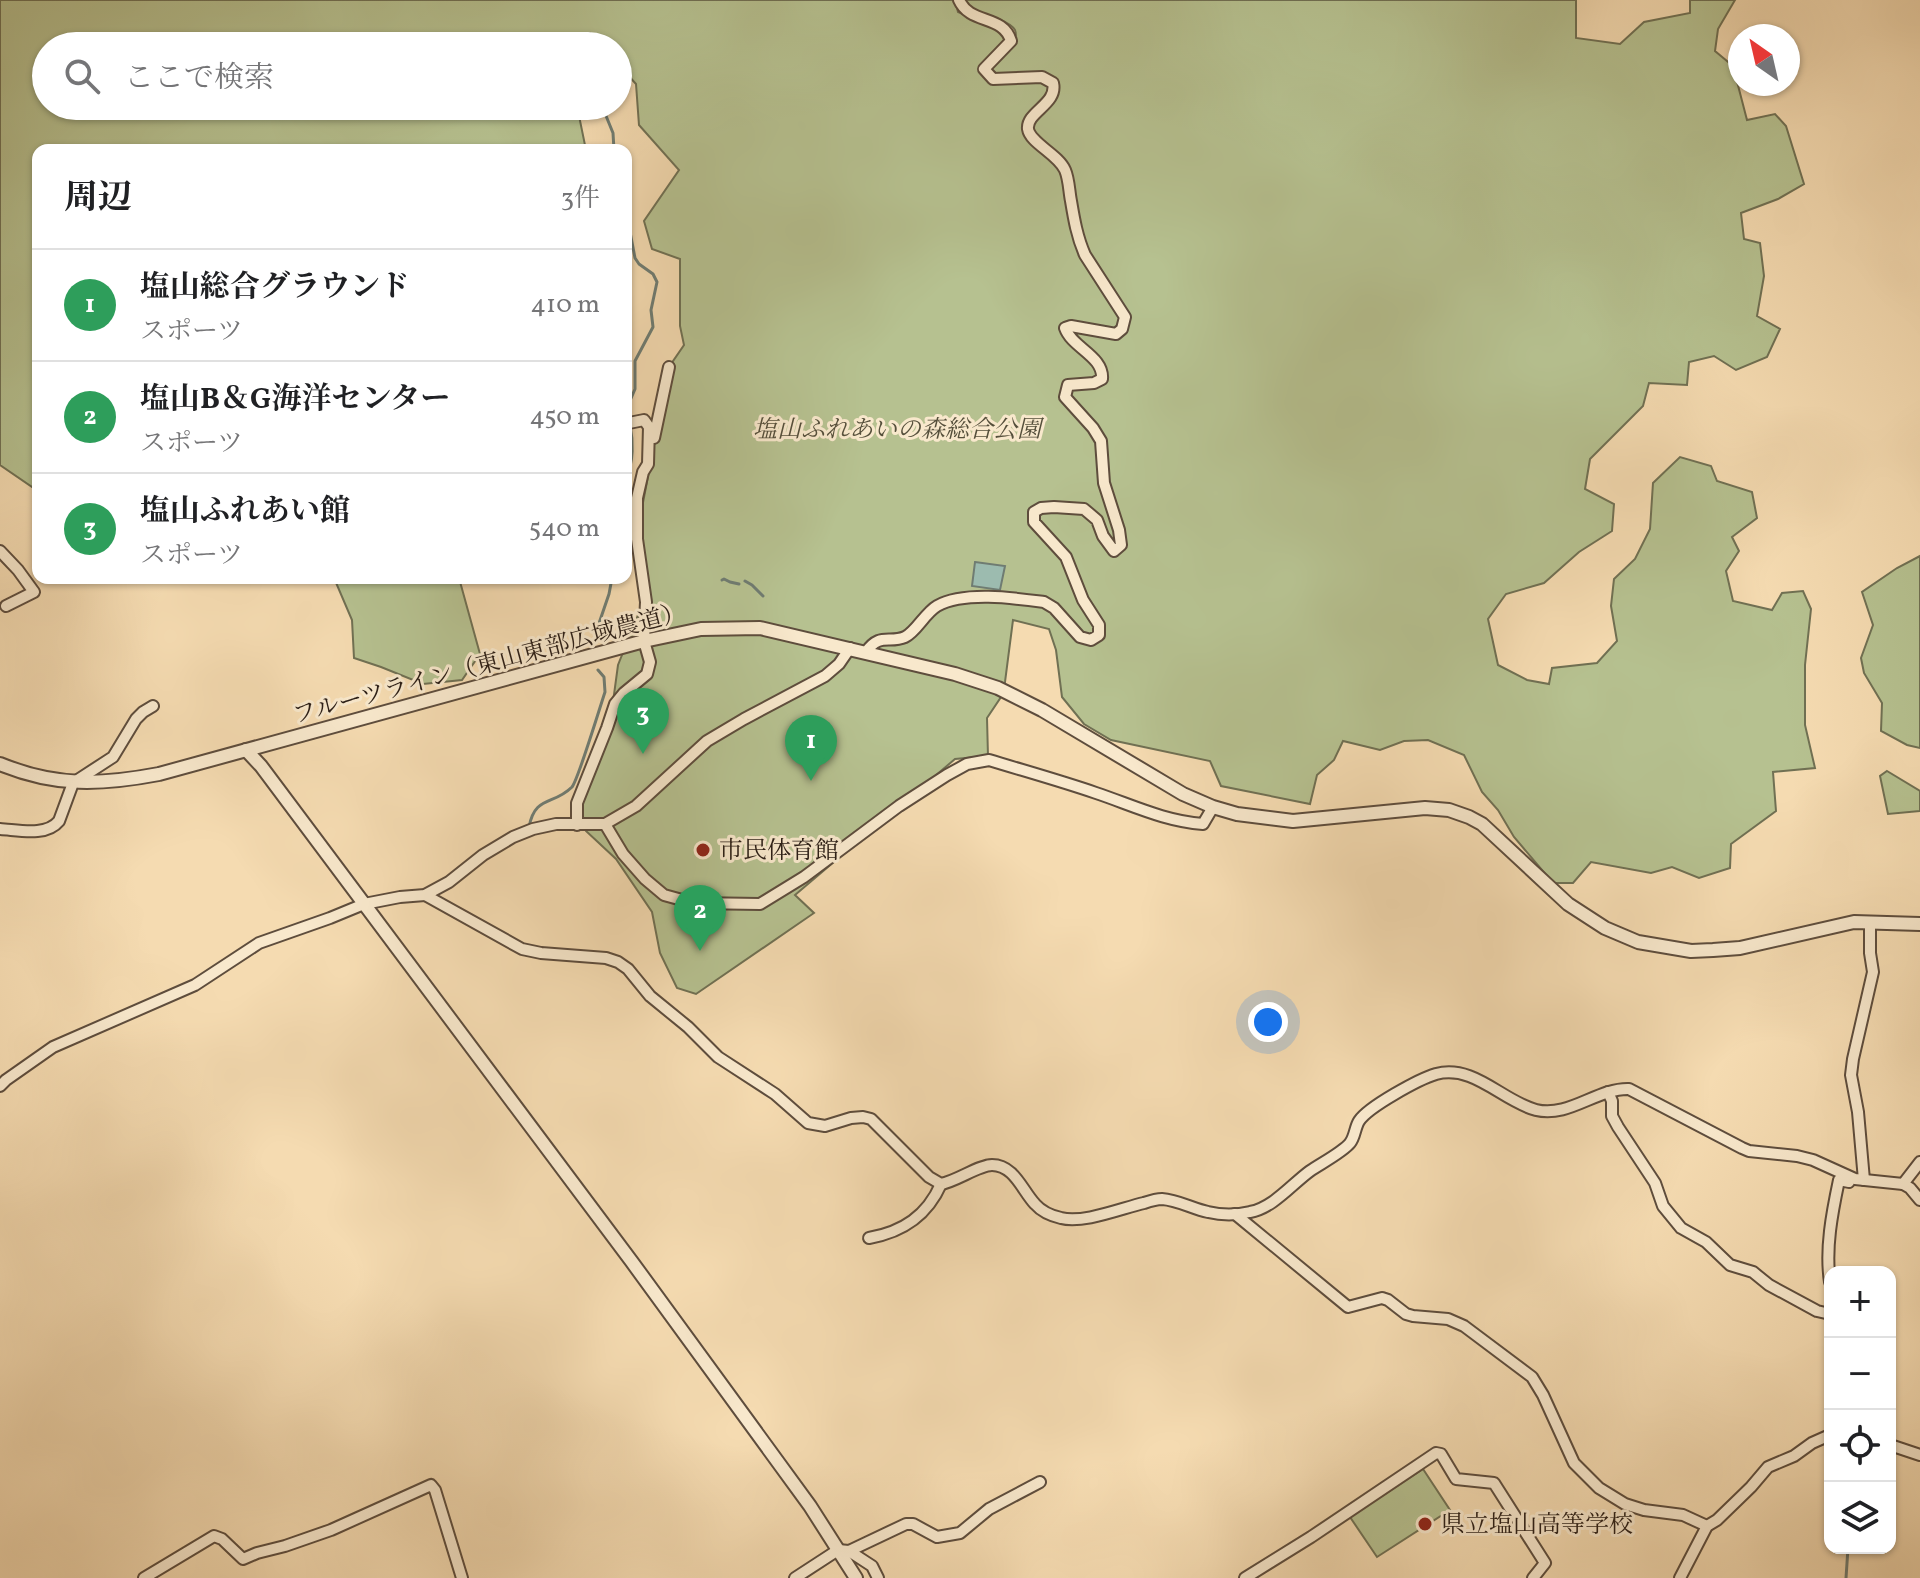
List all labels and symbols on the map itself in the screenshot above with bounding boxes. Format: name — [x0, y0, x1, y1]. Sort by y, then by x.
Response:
north arrow — [1728, 24, 1800, 96]
park label: 塩山ふれあいの森総合公園 — [753, 414, 1045, 448]
street label: フルーツライン（東山東部広域農道） — [289, 596, 690, 734]
pin: 3 — [617, 688, 669, 754]
pin: 1 — [785, 715, 837, 781]
place label: 市民体育館 — [719, 835, 839, 869]
marker: 市民体育館 — [694, 841, 712, 859]
pin: 2 — [674, 885, 726, 951]
your location — [1248, 1002, 1288, 1042]
place label: 県立塩山高等学校 — [1441, 1509, 1633, 1543]
marker: 県立塩山高等学校 — [1416, 1515, 1434, 1533]

